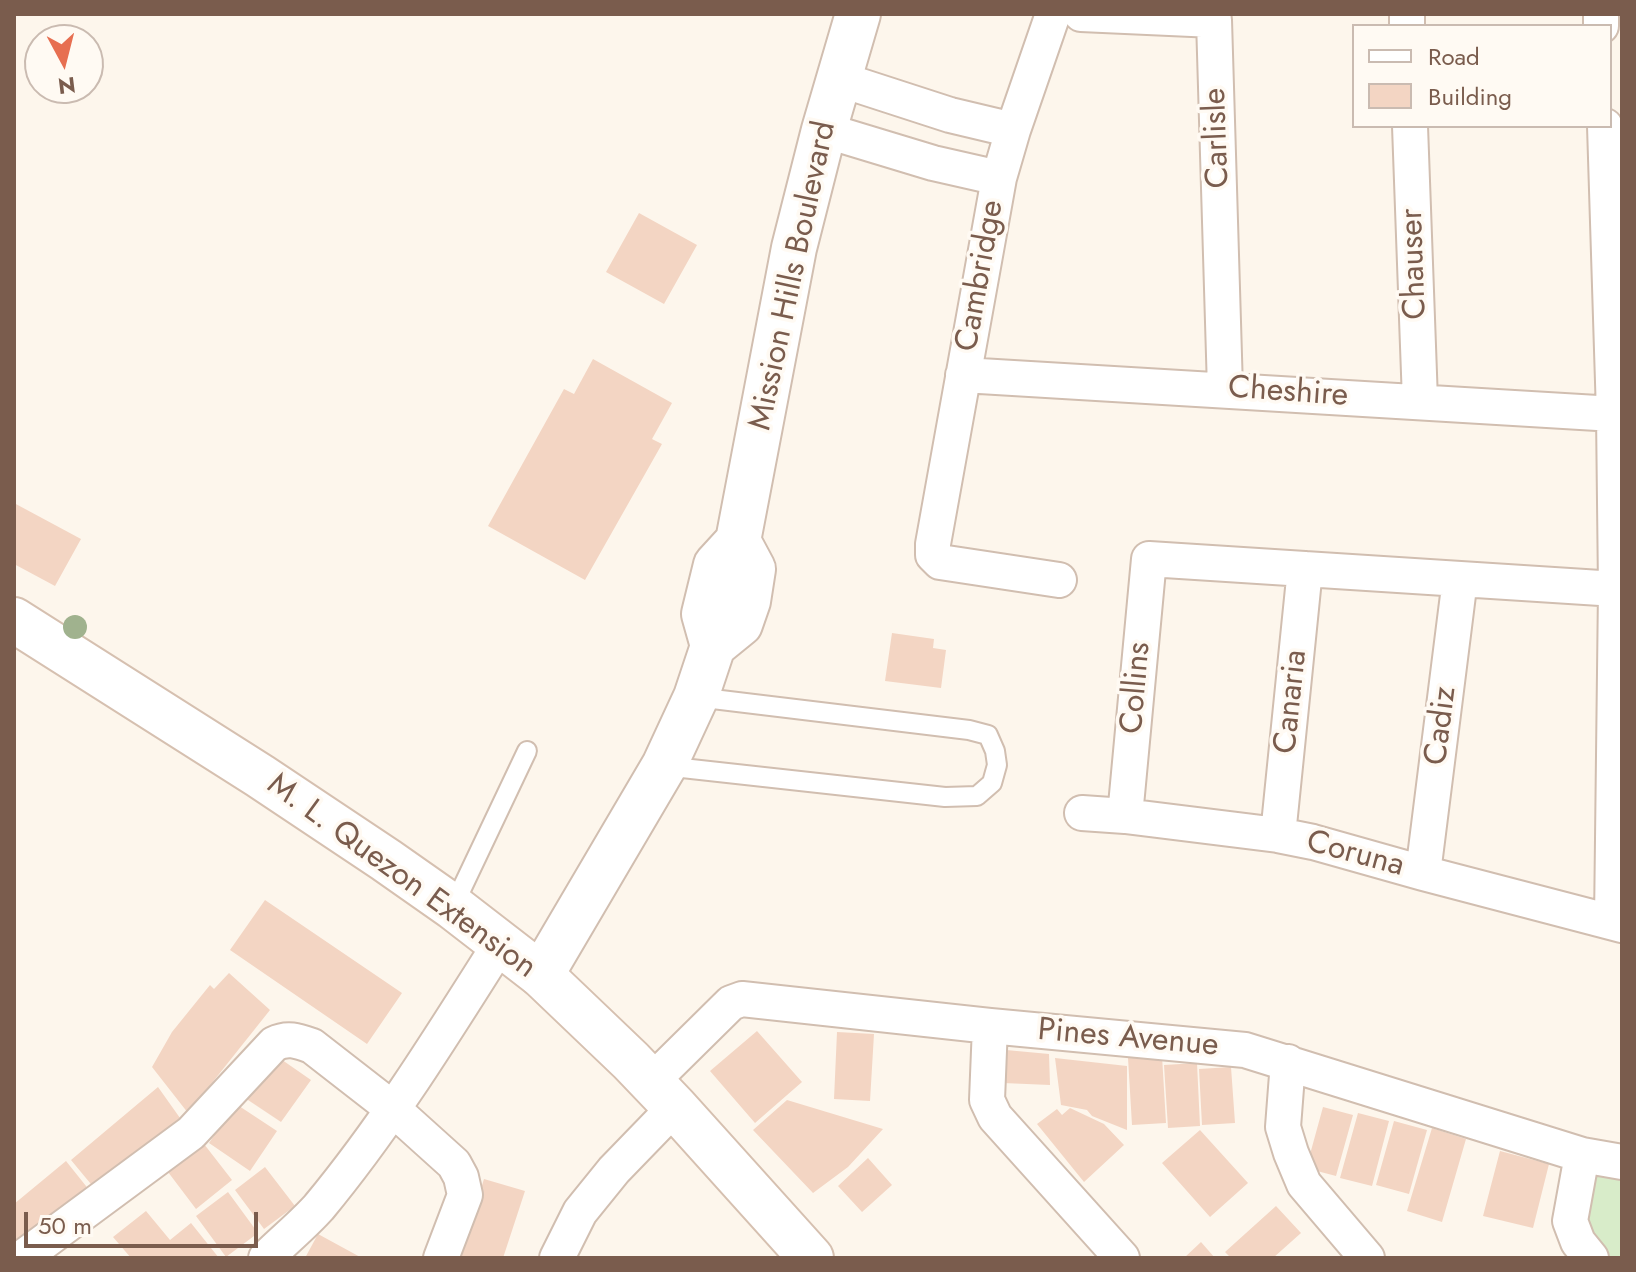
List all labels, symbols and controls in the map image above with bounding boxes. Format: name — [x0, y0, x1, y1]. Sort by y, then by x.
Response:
north arrow — [24, 24, 104, 104]
legend — [1352, 24, 1612, 128]
text: Road — [1428, 39, 1480, 74]
text: N — [56, 69, 77, 103]
text: Building — [1428, 79, 1512, 114]
street label: Carlisle — [1197, 87, 1239, 189]
street label: Mission Hills Boulevard — [742, 118, 846, 434]
street label: Cambridge — [949, 197, 1013, 355]
street label: Chauser — [1394, 208, 1436, 320]
street label: Cheshire — [1227, 370, 1349, 416]
street label: Collins — [1114, 640, 1160, 736]
street label: Canaria — [1267, 648, 1317, 756]
street label: Cadiz — [1418, 685, 1466, 767]
street label: M. L. Quezon Extension — [259, 766, 543, 988]
street label: Coruna — [1302, 824, 1408, 886]
street label: Pines Avenue — [1036, 1012, 1220, 1066]
scale bar — [28, 1196, 262, 1246]
text: 50 m — [38, 1208, 92, 1243]

